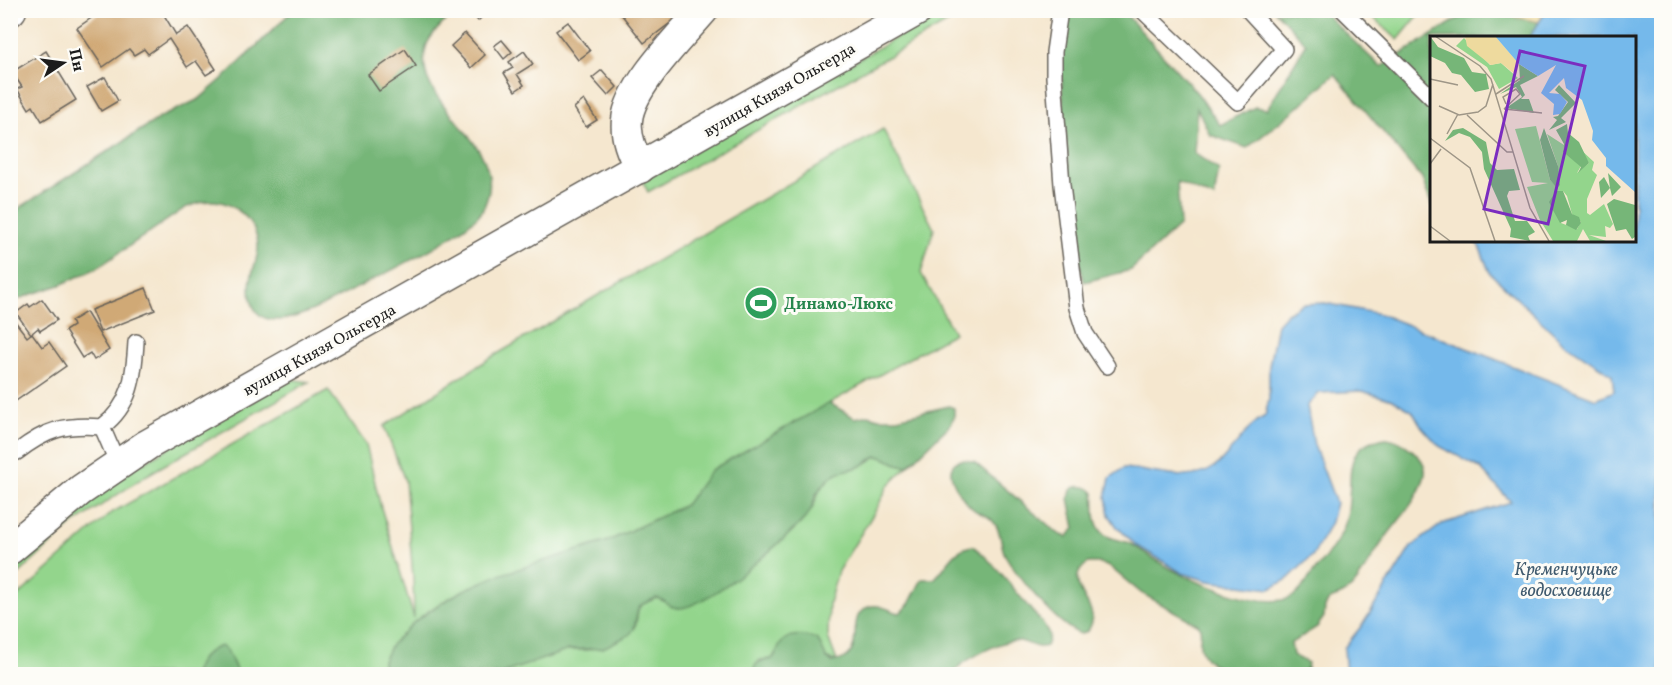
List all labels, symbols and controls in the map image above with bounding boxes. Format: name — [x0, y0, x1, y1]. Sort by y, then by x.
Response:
north arrow — [33, 33, 93, 93]
inset map — [1430, 36, 1636, 242]
street label: вулиця Князя Ольгерда — [700, 38, 860, 143]
text: Пн — [62, 47, 89, 74]
sports icon: Динамо-Люкс — [743, 285, 779, 321]
place label: Динамо-Люкс — [784, 294, 894, 316]
street label: вулиця Князя Ольгерда — [240, 299, 400, 402]
water label: Кременчуцьке водосховище — [1514, 558, 1618, 604]

